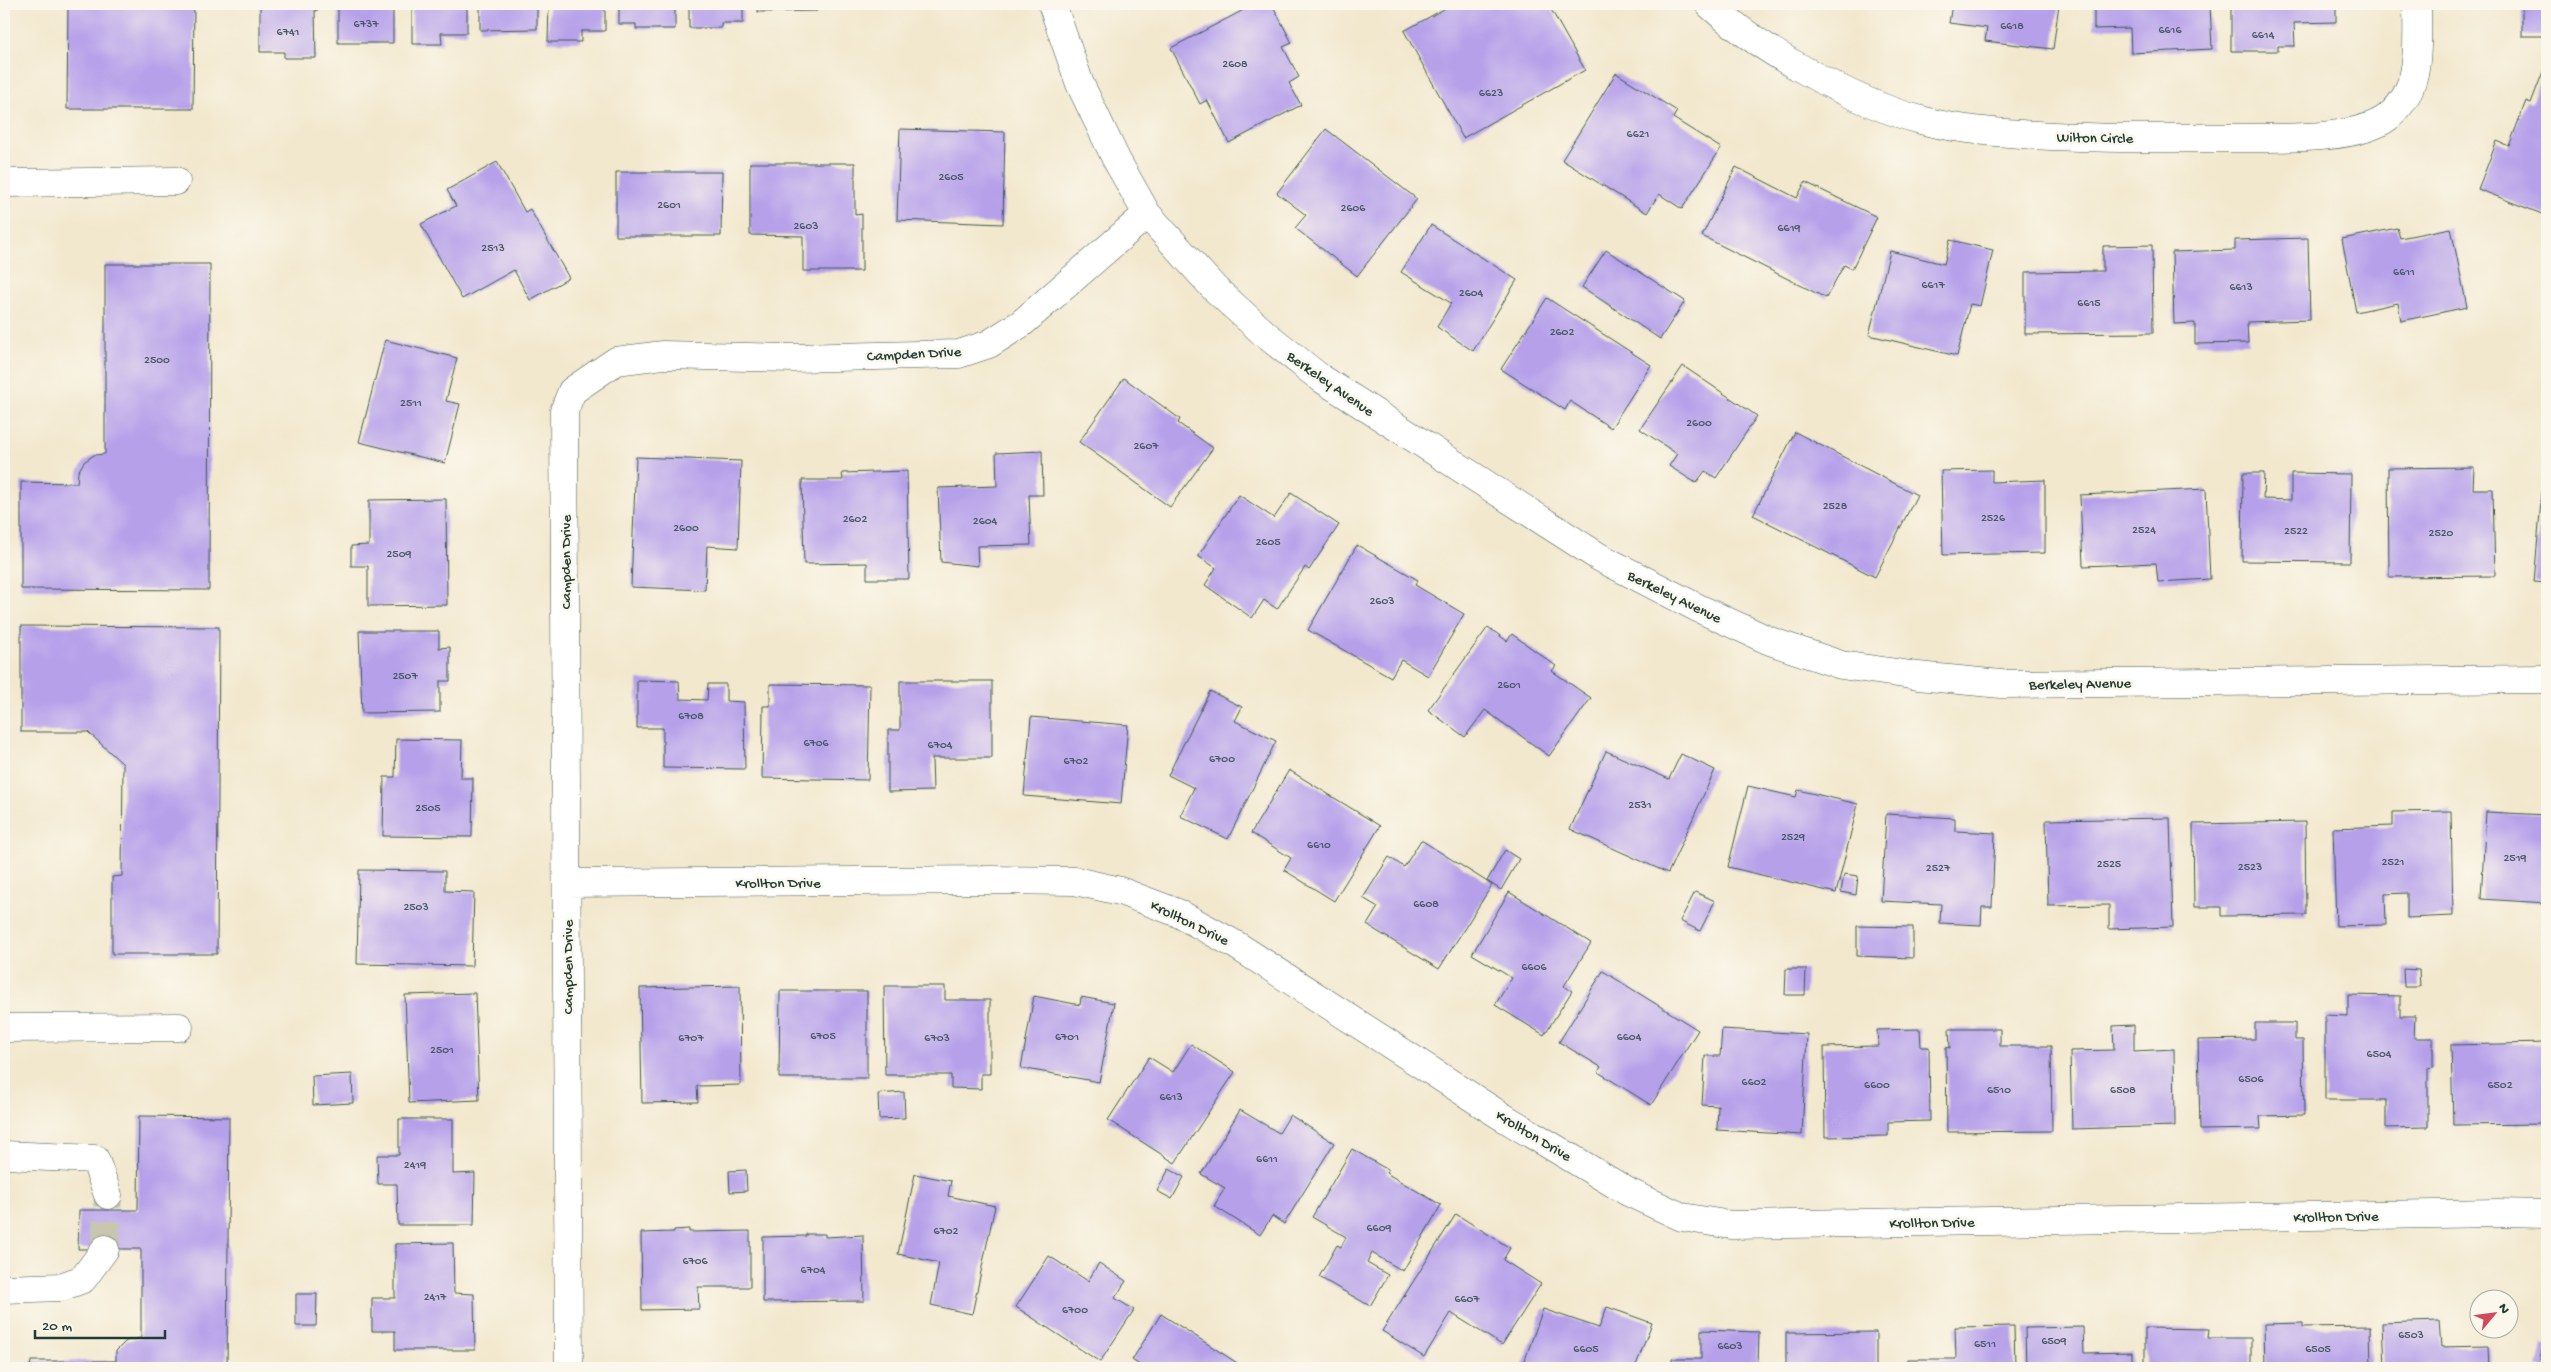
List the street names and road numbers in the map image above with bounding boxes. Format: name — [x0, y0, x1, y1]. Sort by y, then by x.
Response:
street label: Wilton Circle — [2056, 129, 2134, 149]
street label: Campden Drive — [866, 344, 962, 366]
street label: Berkeley Avenue — [1282, 347, 1377, 421]
street label: Campden Drive — [558, 515, 576, 609]
street label: Berkeley Avenue — [1623, 567, 1724, 628]
street label: Berkeley Avenue — [2028, 675, 2132, 695]
street label: Krollton Drive — [735, 875, 821, 893]
street label: Krollton Drive — [1147, 897, 1232, 951]
street label: Campden Drive — [560, 920, 578, 1014]
street label: Krollton Drive — [1492, 1107, 1574, 1167]
street label: Krollton Drive — [2293, 1208, 2379, 1228]
street label: Krollton Drive — [1889, 1214, 1975, 1234]

